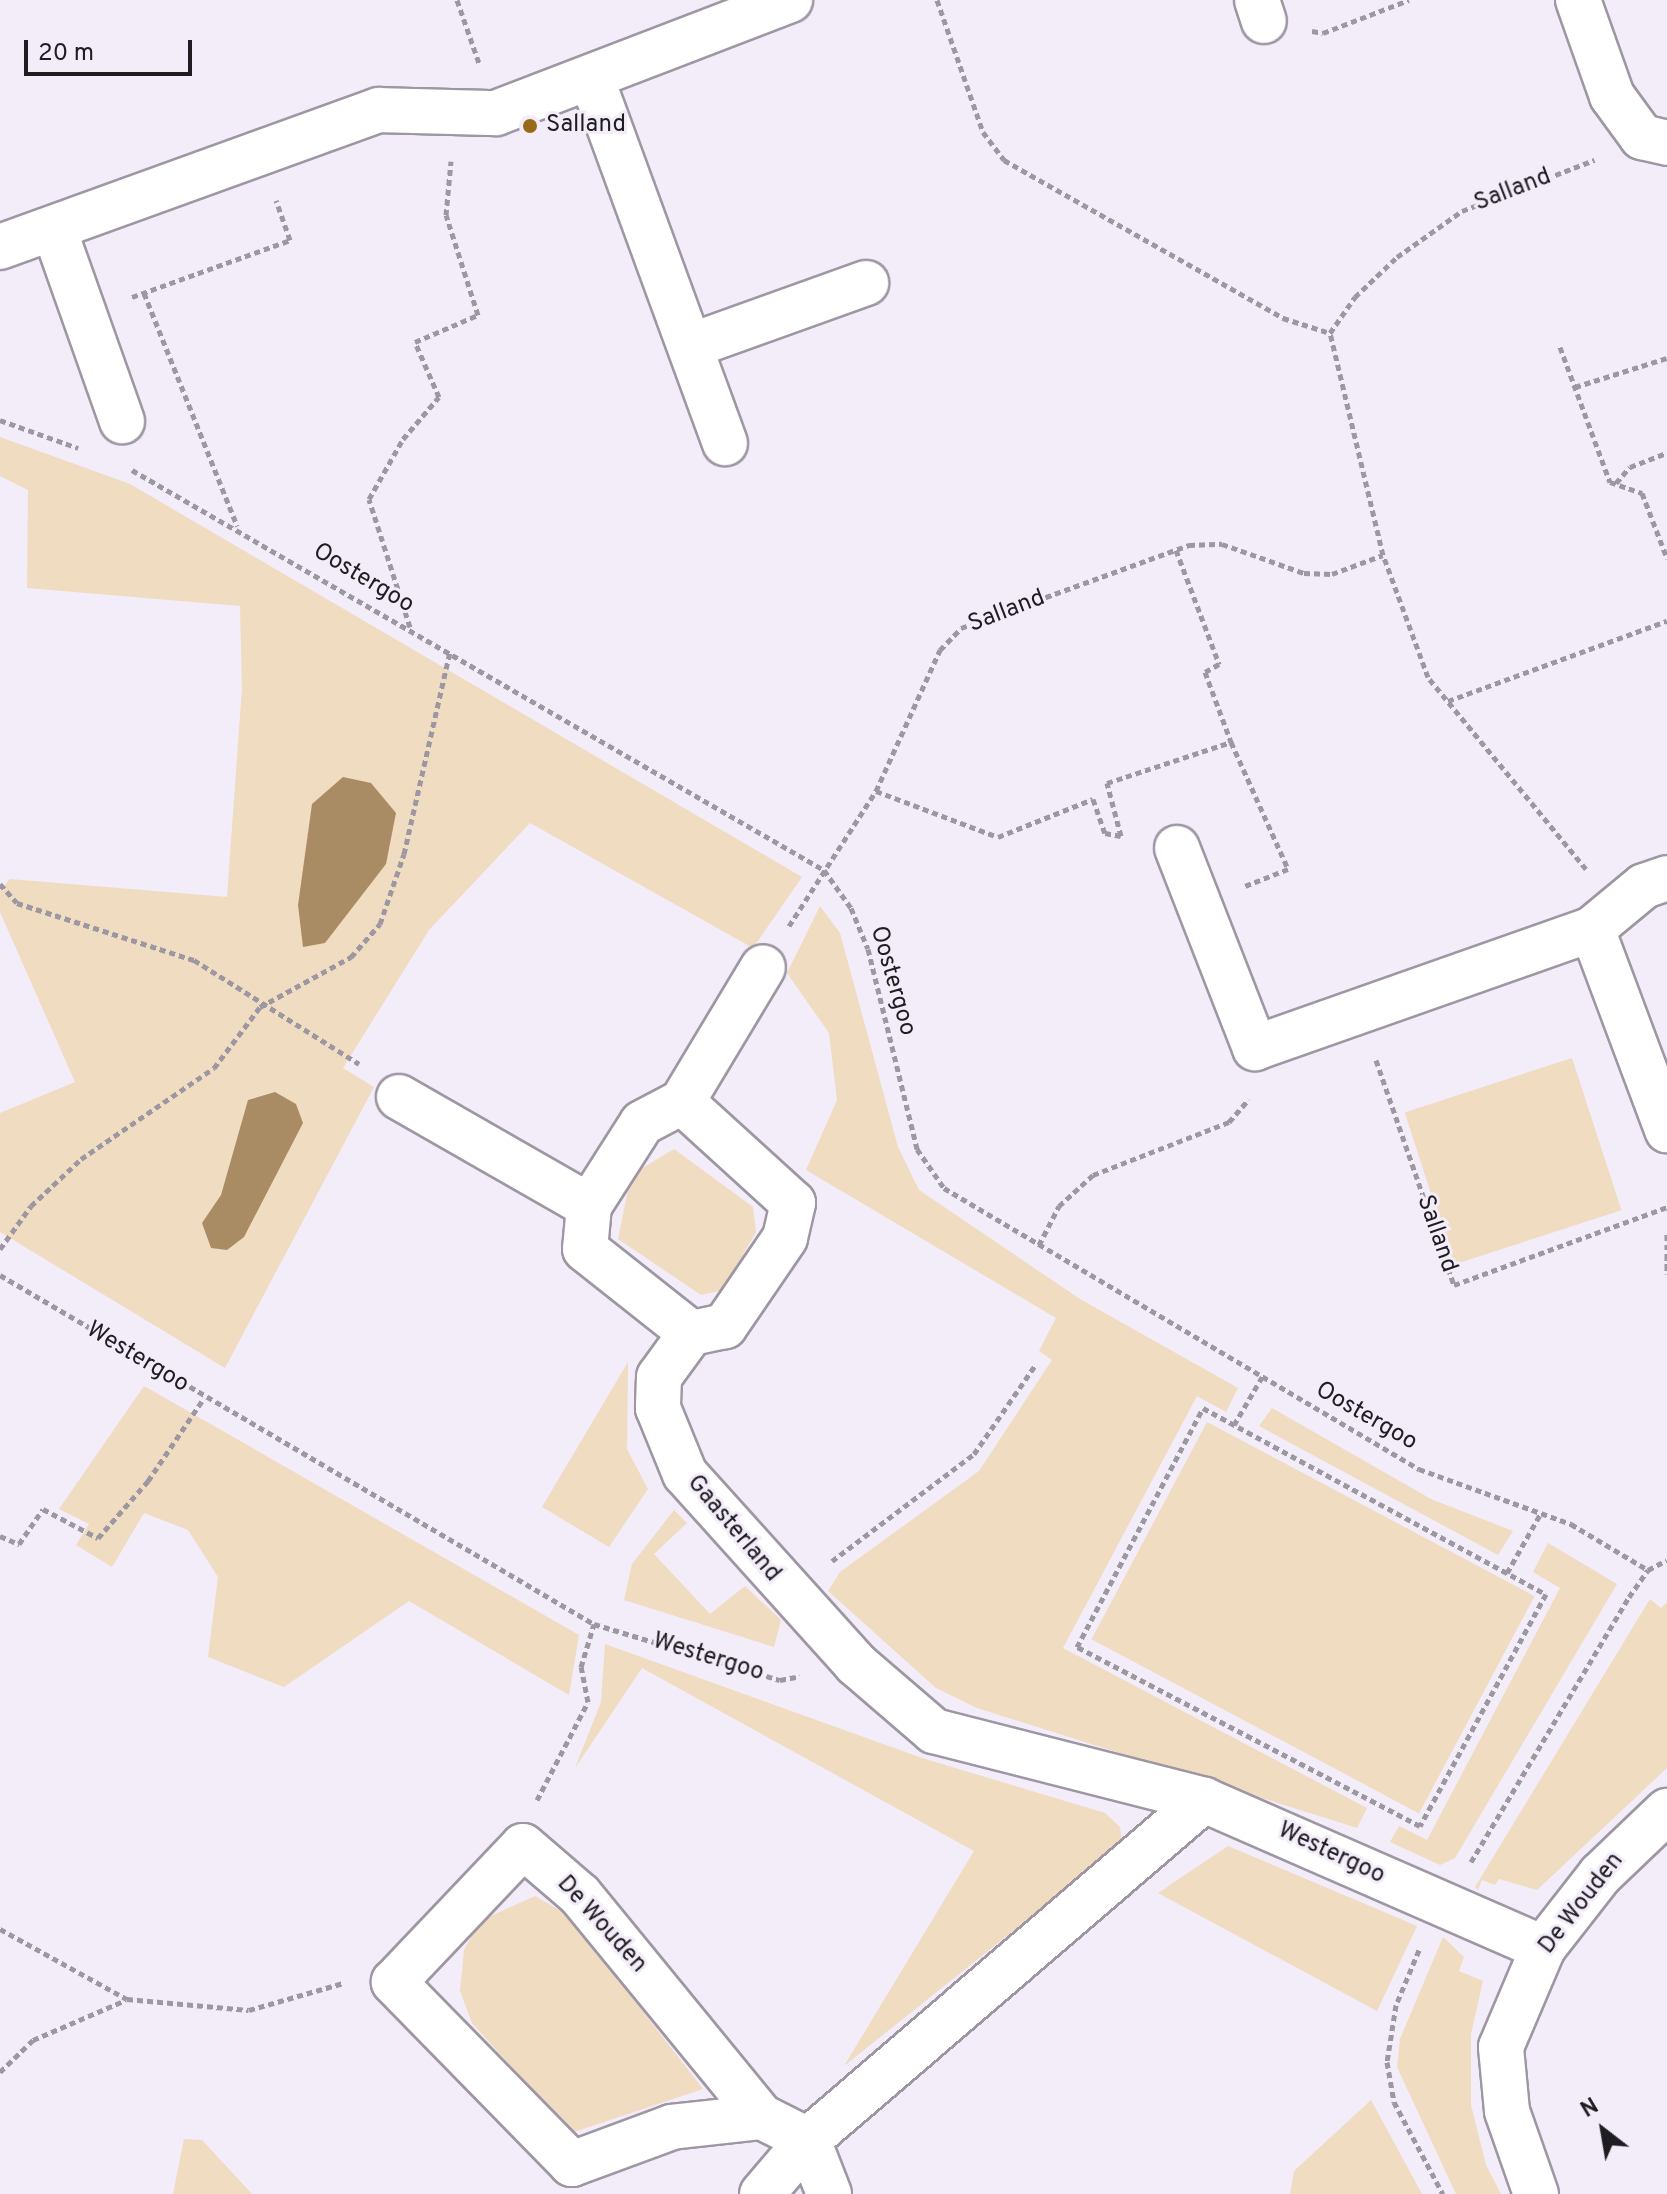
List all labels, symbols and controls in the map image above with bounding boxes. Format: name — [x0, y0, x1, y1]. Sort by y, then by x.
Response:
scale bar — [28, 24, 196, 74]
text: 20 m — [38, 39, 94, 69]
place label: Salland — [546, 112, 626, 140]
marker: Salland — [521, 117, 539, 135]
street label: Salland — [1471, 163, 1555, 219]
street label: Oostergoo — [307, 538, 419, 620]
street label: Salland — [965, 584, 1049, 640]
street label: Oostergoo — [863, 923, 921, 1039]
street label: Salland — [1409, 1192, 1463, 1276]
street label: Westergoo — [80, 1316, 194, 1400]
street label: Oostergoo — [1310, 1376, 1422, 1458]
street label: Gaasterland — [680, 1470, 786, 1588]
street label: Westergoo — [649, 1627, 767, 1689]
street label: Westergoo — [1273, 1817, 1389, 1891]
street label: De Wouden — [1533, 1847, 1631, 1961]
street label: De Wouden — [550, 1870, 652, 1980]
north arrow — [1563, 2090, 1643, 2170]
text: N — [1577, 2093, 1604, 2125]

